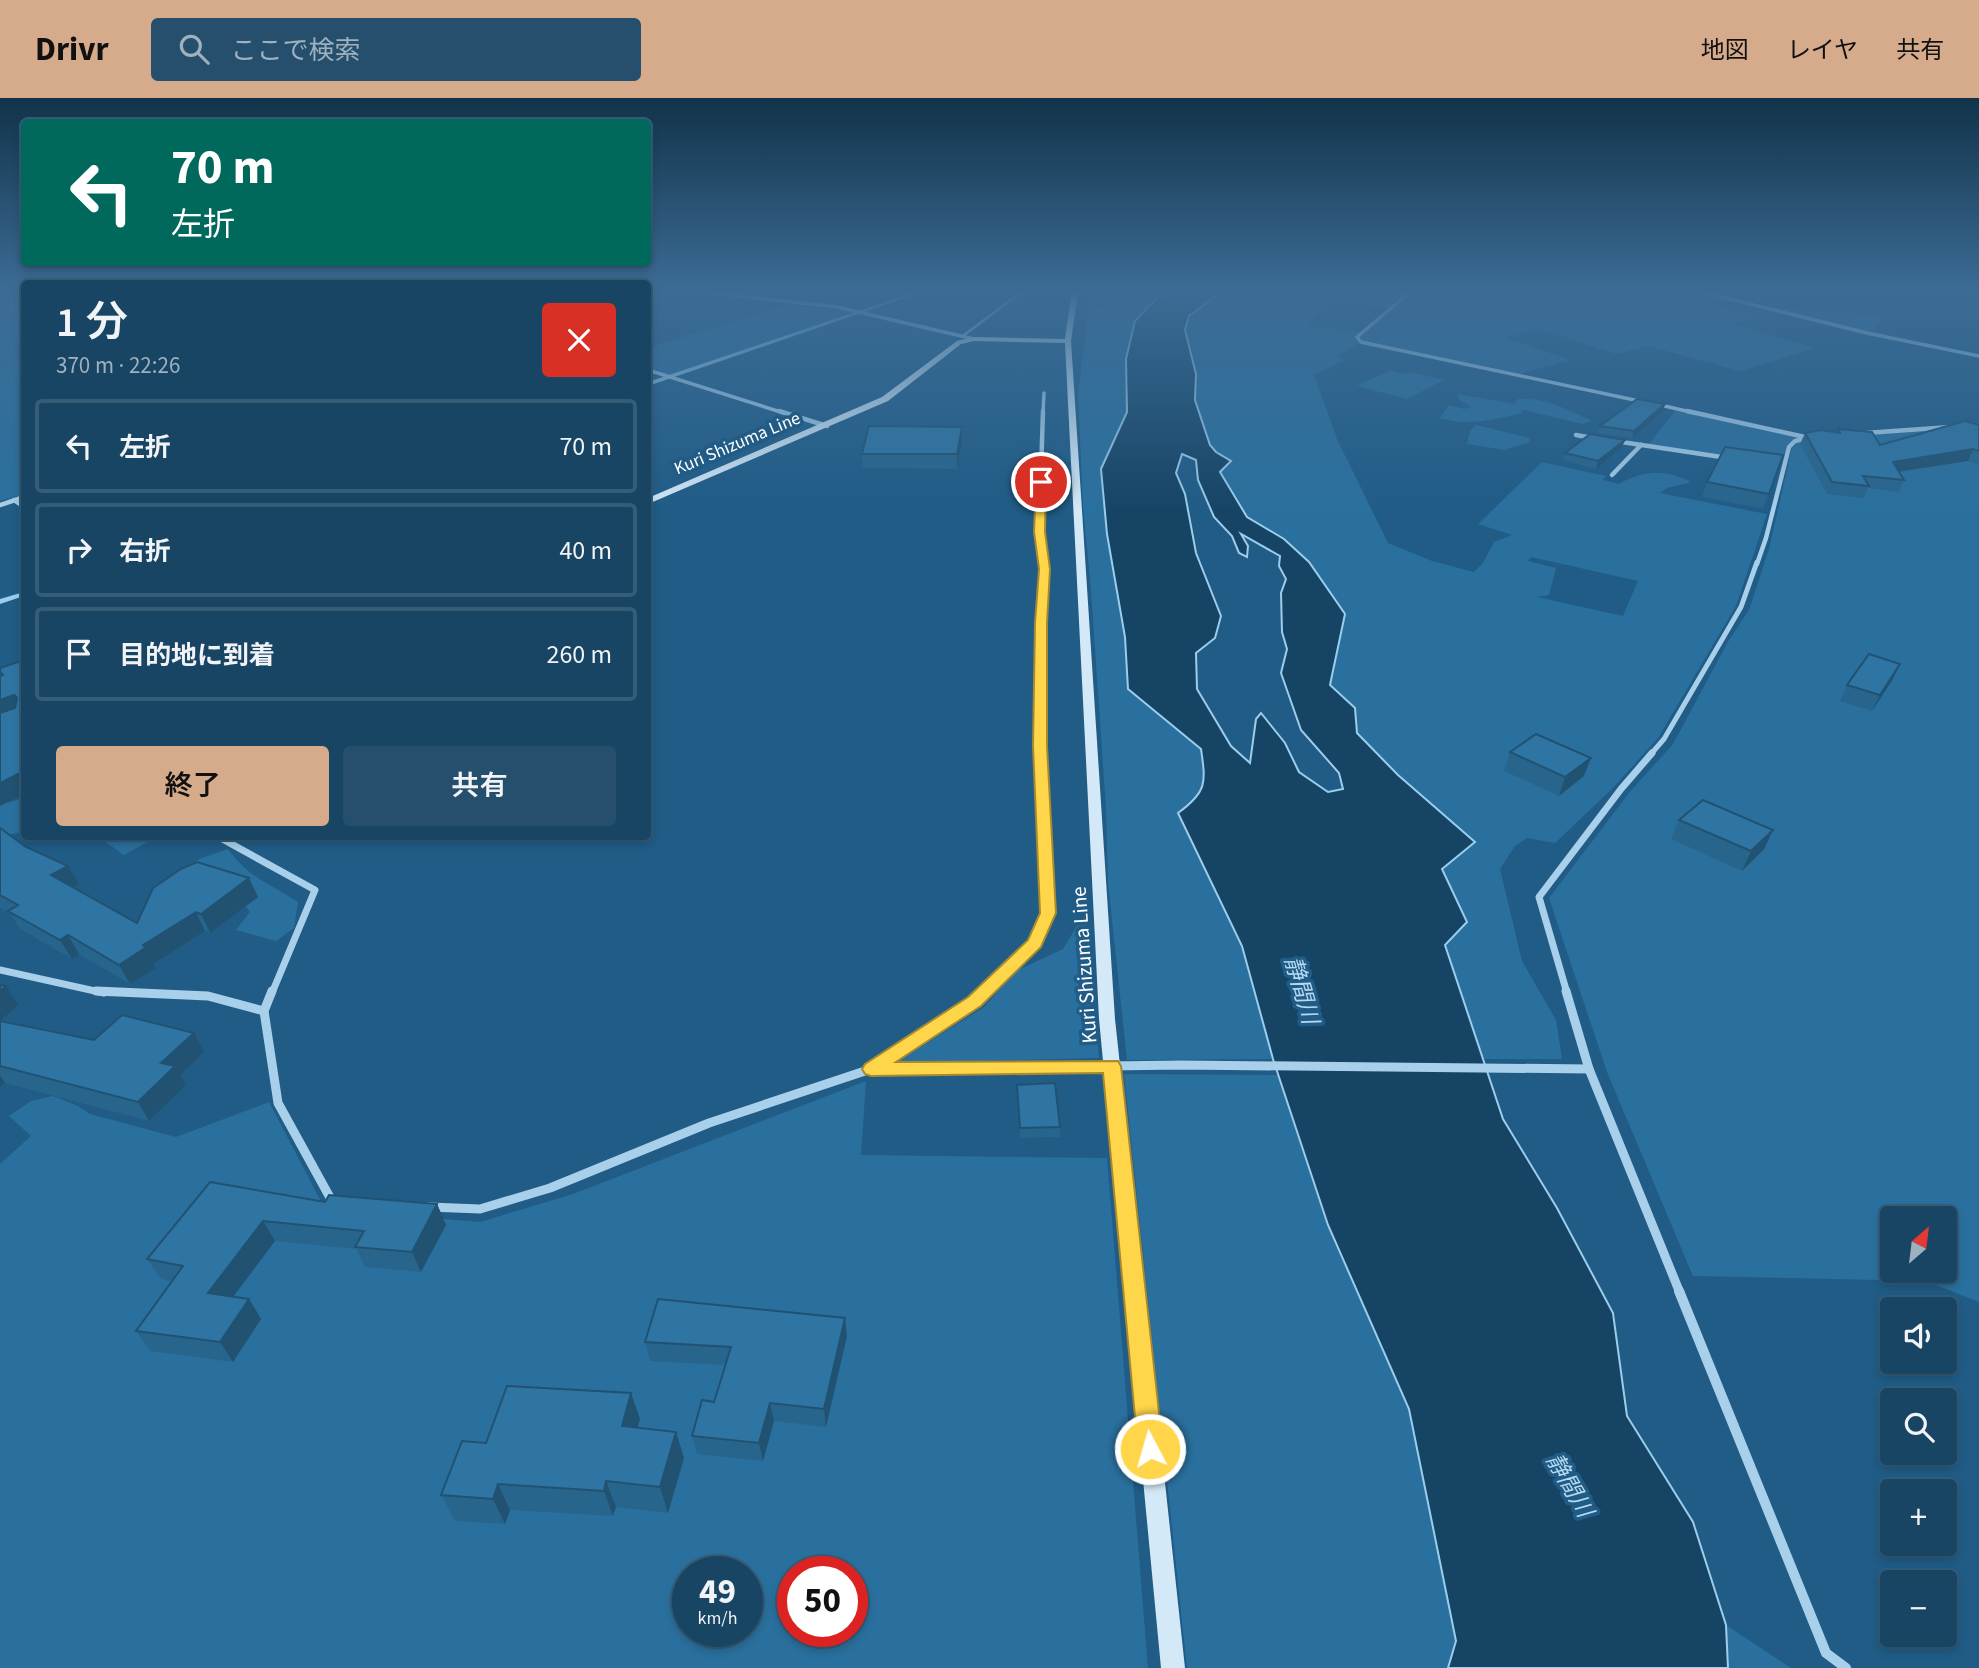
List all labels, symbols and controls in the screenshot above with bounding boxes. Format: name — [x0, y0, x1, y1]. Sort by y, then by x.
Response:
search box — [151, 18, 641, 81]
text: Drivr — [35, 26, 109, 73]
icon: search — [175, 30, 213, 68]
text: ここで検索 — [231, 32, 361, 69]
text: 地図 — [1701, 33, 1749, 68]
text: レイヤ — [1787, 33, 1858, 68]
text: 共有 — [1896, 33, 1944, 68]
text: 70 m — [171, 133, 275, 203]
icon: left — [56, 147, 147, 238]
text: 左折 — [171, 202, 235, 248]
text: 1 分 — [56, 293, 128, 353]
button: close — [542, 303, 616, 377]
text: 370 m · 22:26 — [56, 349, 180, 382]
street label: Kuri Shizuma Line — [670, 406, 804, 481]
icon: left — [60, 427, 98, 465]
text: 70 m — [559, 428, 612, 465]
text: 左折 — [119, 429, 171, 466]
pin — [1011, 452, 1071, 512]
icon: arrive — [1022, 463, 1060, 501]
icon: right — [60, 531, 98, 569]
text: 40 m — [559, 532, 612, 569]
text: 右折 — [119, 533, 171, 570]
icon: arrive — [60, 635, 98, 673]
text: 260 m — [546, 636, 612, 673]
text: 目的地に到着 — [119, 637, 275, 674]
button: 終了 — [56, 746, 329, 826]
button: 共有 — [343, 746, 616, 826]
street label: Kuri Shizuma Line — [1064, 885, 1104, 1045]
water label: 静間川 — [1276, 952, 1328, 1031]
north arrow — [1880, 1206, 1956, 1283]
map controls — [1880, 1206, 1957, 1647]
button: sound — [1880, 1297, 1957, 1374]
button: search — [1880, 1388, 1957, 1465]
position arrow — [1113, 1412, 1187, 1486]
water label: 静間川 — [1538, 1447, 1603, 1526]
button: + — [1880, 1479, 1957, 1556]
speed limit sign: 50 — [777, 1556, 868, 1647]
text: 49 — [699, 1567, 736, 1617]
button: − — [1880, 1570, 1957, 1647]
text: km/h — [698, 1606, 737, 1631]

